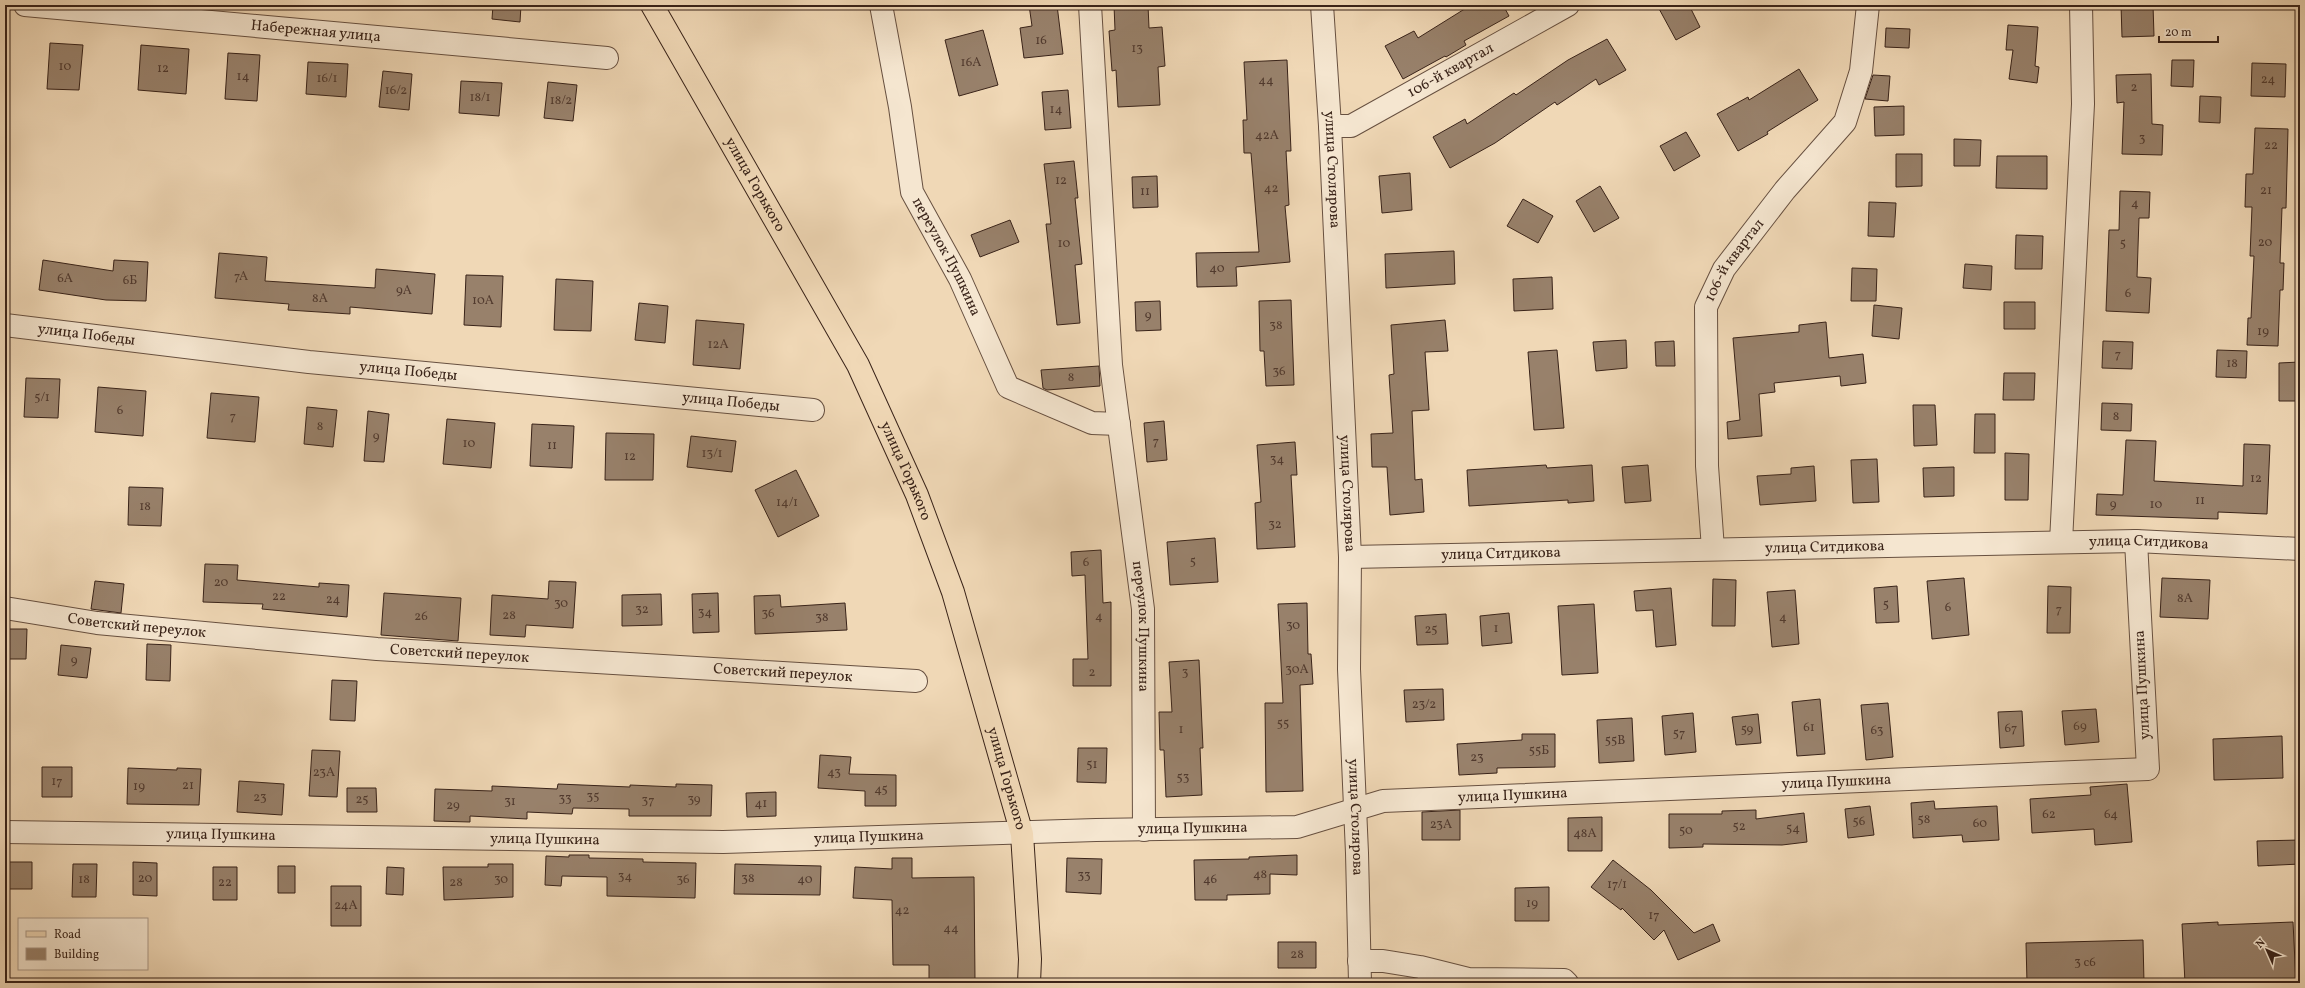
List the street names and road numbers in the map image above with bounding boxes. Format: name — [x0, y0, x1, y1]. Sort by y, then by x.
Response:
street label: Набережная улица — [250, 15, 382, 48]
street label: 106-й квартал — [1404, 38, 1498, 103]
street label: улица Столярова — [1319, 110, 1345, 229]
street label: улица Горького — [719, 133, 790, 236]
street label: переулок Пушкина — [907, 194, 986, 320]
street label: 106-й квартал — [1699, 215, 1769, 305]
street label: улица Победы — [36, 319, 137, 351]
street label: улица Победы — [358, 356, 459, 387]
street label: улица Победы — [681, 387, 781, 417]
street label: улица Горького — [875, 418, 936, 524]
street label: улица Столярова — [1334, 434, 1360, 552]
street label: улица Ситдикова — [2089, 530, 2209, 555]
street label: улица Ситдикова — [1765, 536, 1885, 559]
street label: улица Ситдикова — [1441, 542, 1561, 566]
street label: переулок Пушкина — [1126, 560, 1154, 692]
street label: Советский переулок — [66, 608, 207, 644]
street label: улица Пушкина — [2130, 630, 2156, 740]
street label: Советский переулок — [389, 639, 530, 669]
street label: Советский переулок — [713, 658, 853, 688]
street label: улица Горького — [982, 725, 1031, 833]
street label: улица Столярова — [1342, 758, 1368, 876]
street label: улица Пушкина — [1781, 769, 1892, 795]
street label: улица Пушкина — [1457, 783, 1568, 808]
street label: улица Пушкина — [1138, 817, 1248, 840]
street label: улица Пушкина — [166, 824, 276, 846]
street label: улица Пушкина — [814, 825, 924, 850]
street label: улица Пушкина — [490, 828, 600, 851]

